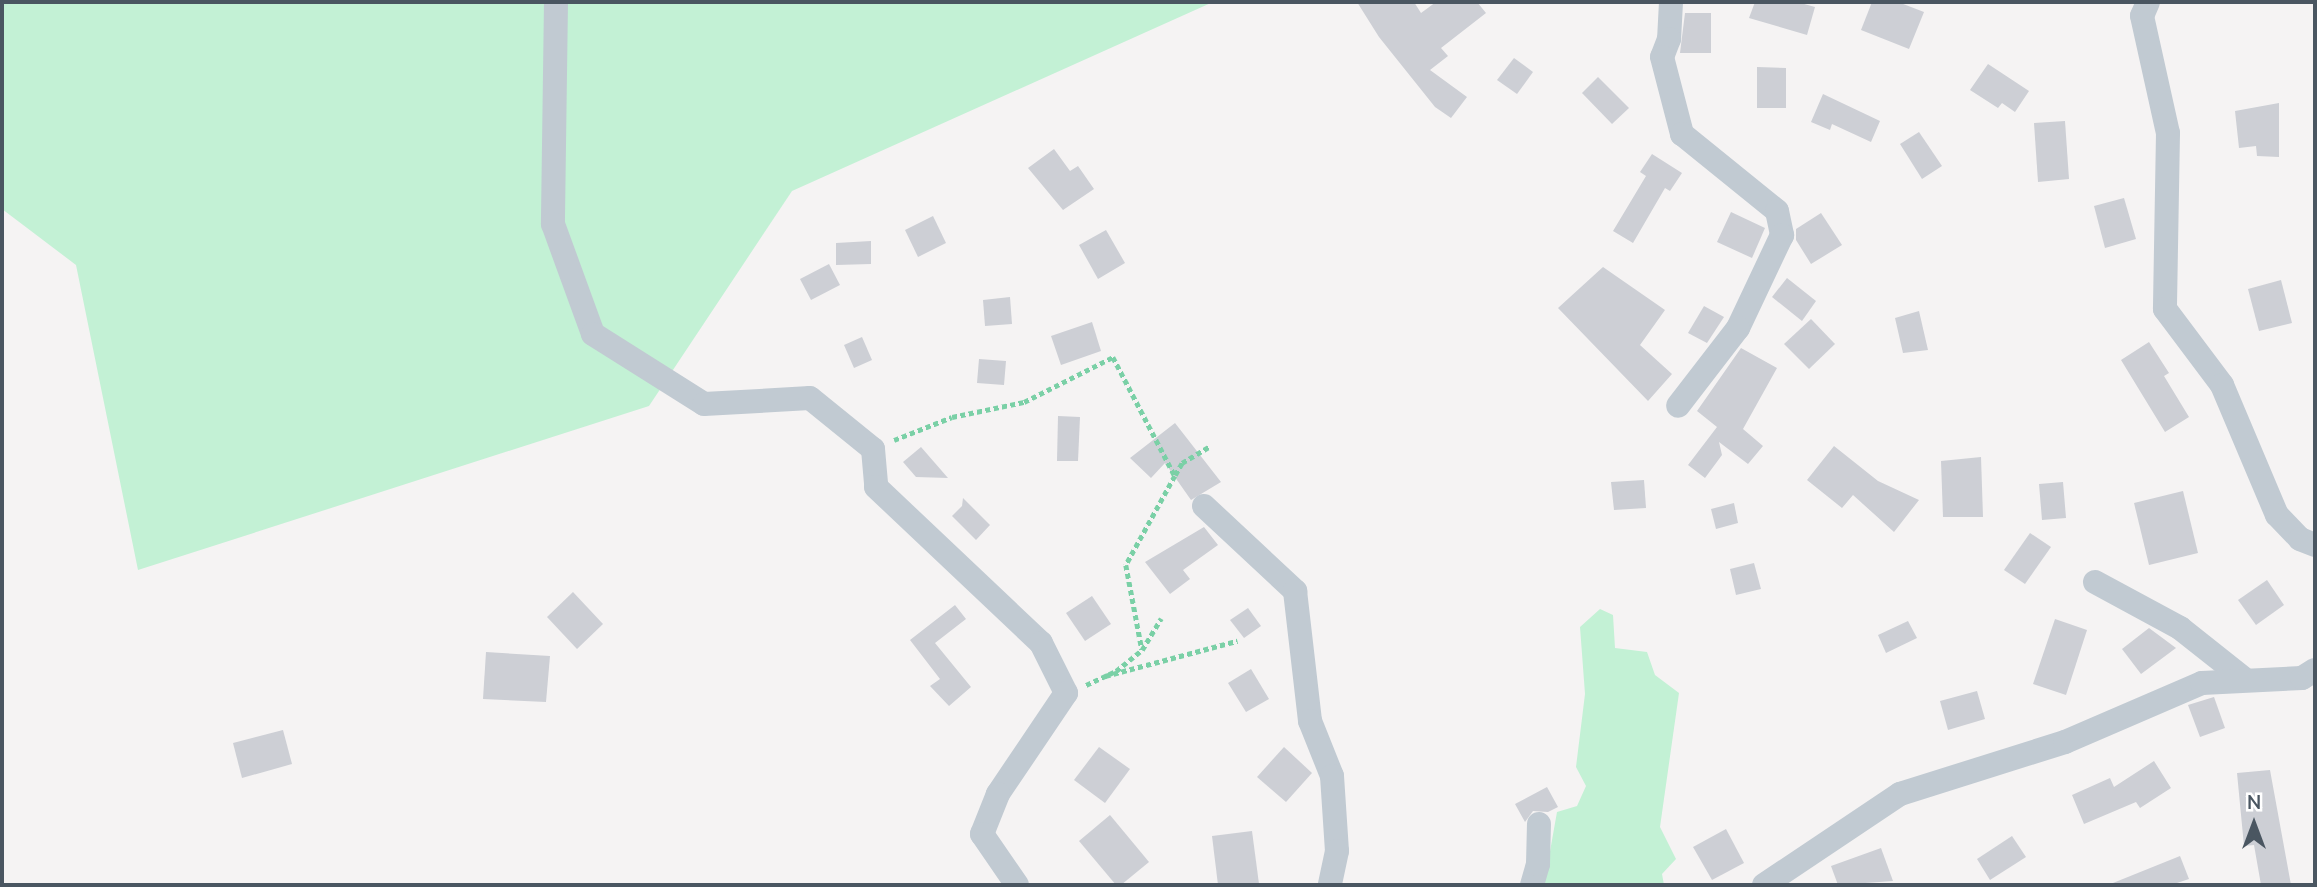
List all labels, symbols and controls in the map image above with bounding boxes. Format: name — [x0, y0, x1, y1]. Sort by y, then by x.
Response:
north arrow — [2219, 789, 2289, 859]
text: N — [2247, 790, 2261, 816]

